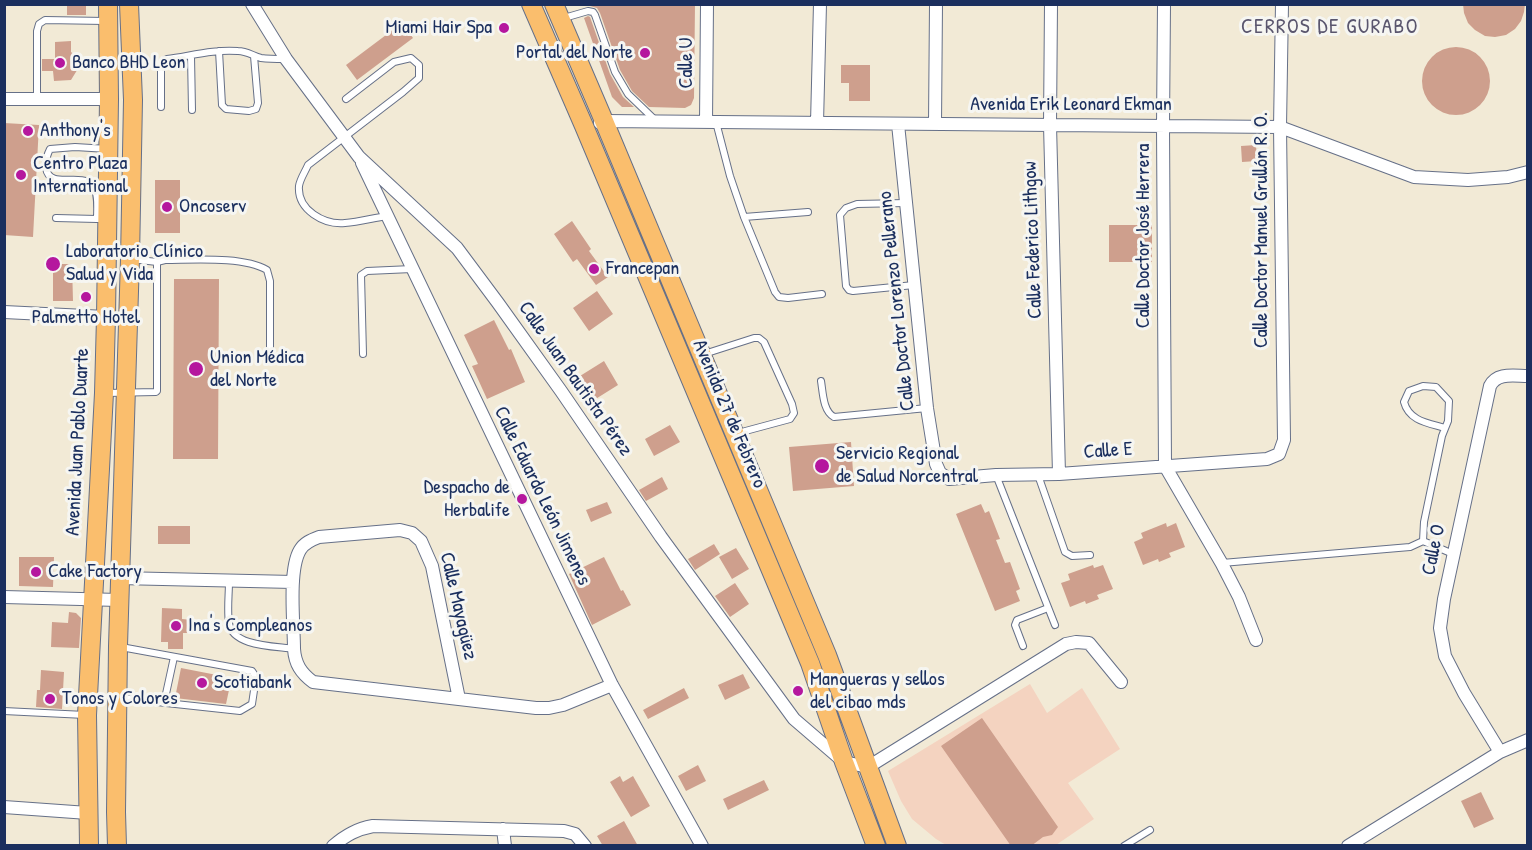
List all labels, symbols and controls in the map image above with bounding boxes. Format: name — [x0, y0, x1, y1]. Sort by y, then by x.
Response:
district label: CERROS DE GURABO — [1241, 14, 1419, 40]
place label: Miami Hair Spa — [386, 16, 492, 40]
marker: Miami Hair Spa — [497, 21, 511, 35]
street label: Calle U — [675, 38, 699, 88]
place label: Portal del Norte — [516, 41, 633, 65]
marker: Portal del Norte — [638, 46, 652, 60]
place label: Banco BHD Leon — [72, 51, 186, 75]
marker: Banco BHD Leon — [53, 56, 67, 70]
street label: Avenida Erik Leonard Ekman — [970, 93, 1172, 117]
street label: Calle Doctor Manuel Grullón R. O. — [1250, 112, 1274, 348]
place label: Anthony's — [40, 119, 111, 143]
marker: Anthony's — [21, 124, 35, 138]
street label: Calle Doctor José Herrera — [1132, 144, 1156, 328]
place label: Centro Plaza International — [33, 152, 128, 199]
street label: Calle Federico Lithgow — [1018, 161, 1048, 319]
marker: Centro Plaza International — [14, 168, 28, 182]
street label: Calle Doctor Lorenzo Pellerano — [874, 190, 920, 412]
place label: Oncoserv — [179, 195, 246, 219]
marker: Oncoserv — [160, 200, 174, 214]
place label: Laboratorio Clínico Salud y Vida — [66, 240, 203, 287]
marker: Laboratorio Clínico Salud y Vida — [44, 255, 62, 273]
place label: Francepan — [606, 257, 679, 281]
marker: Francepan — [587, 262, 601, 276]
marker: Palmetto Hotel — [79, 290, 93, 304]
street label: Calle Juan Bautista Pérez — [513, 297, 637, 461]
place label: Palmetto Hotel — [32, 306, 140, 330]
street label: Avenida 27 de Febrero — [687, 336, 771, 492]
place label: Union Médica del Norte — [210, 346, 304, 393]
street label: Avenida Juan Pablo Duarte — [61, 348, 95, 536]
marker: Union Médica del Norte — [187, 360, 205, 378]
street label: Calle Eduardo León Jimenes — [488, 403, 596, 589]
street label: Calle E — [1083, 437, 1133, 465]
place label: Servicio Regional de Salud Norcentral — [836, 442, 978, 489]
marker: Servicio Regional de Salud Norcentral — [813, 457, 831, 475]
place label: Despacho de Herbalife — [424, 476, 510, 523]
marker: Despacho de Herbalife — [515, 492, 529, 506]
street label: Calle O — [1417, 523, 1451, 577]
street label: Calle Mayagüez — [434, 550, 482, 662]
place label: Cake Factory — [48, 560, 142, 584]
marker: Cake Factory — [29, 565, 43, 579]
place label: Ina's Compleanos — [188, 614, 312, 638]
marker: Ina's Compleanos — [169, 619, 183, 633]
place label: Mangueras y sellos del cibao mds — [810, 668, 945, 715]
place label: Scotiabank — [214, 671, 292, 695]
marker: Scotiabank — [195, 676, 209, 690]
marker: Mangueras y sellos del cibao mds — [791, 684, 805, 698]
place label: Tonos y Colores — [62, 687, 178, 711]
marker: Tonos y Colores — [43, 692, 57, 706]

